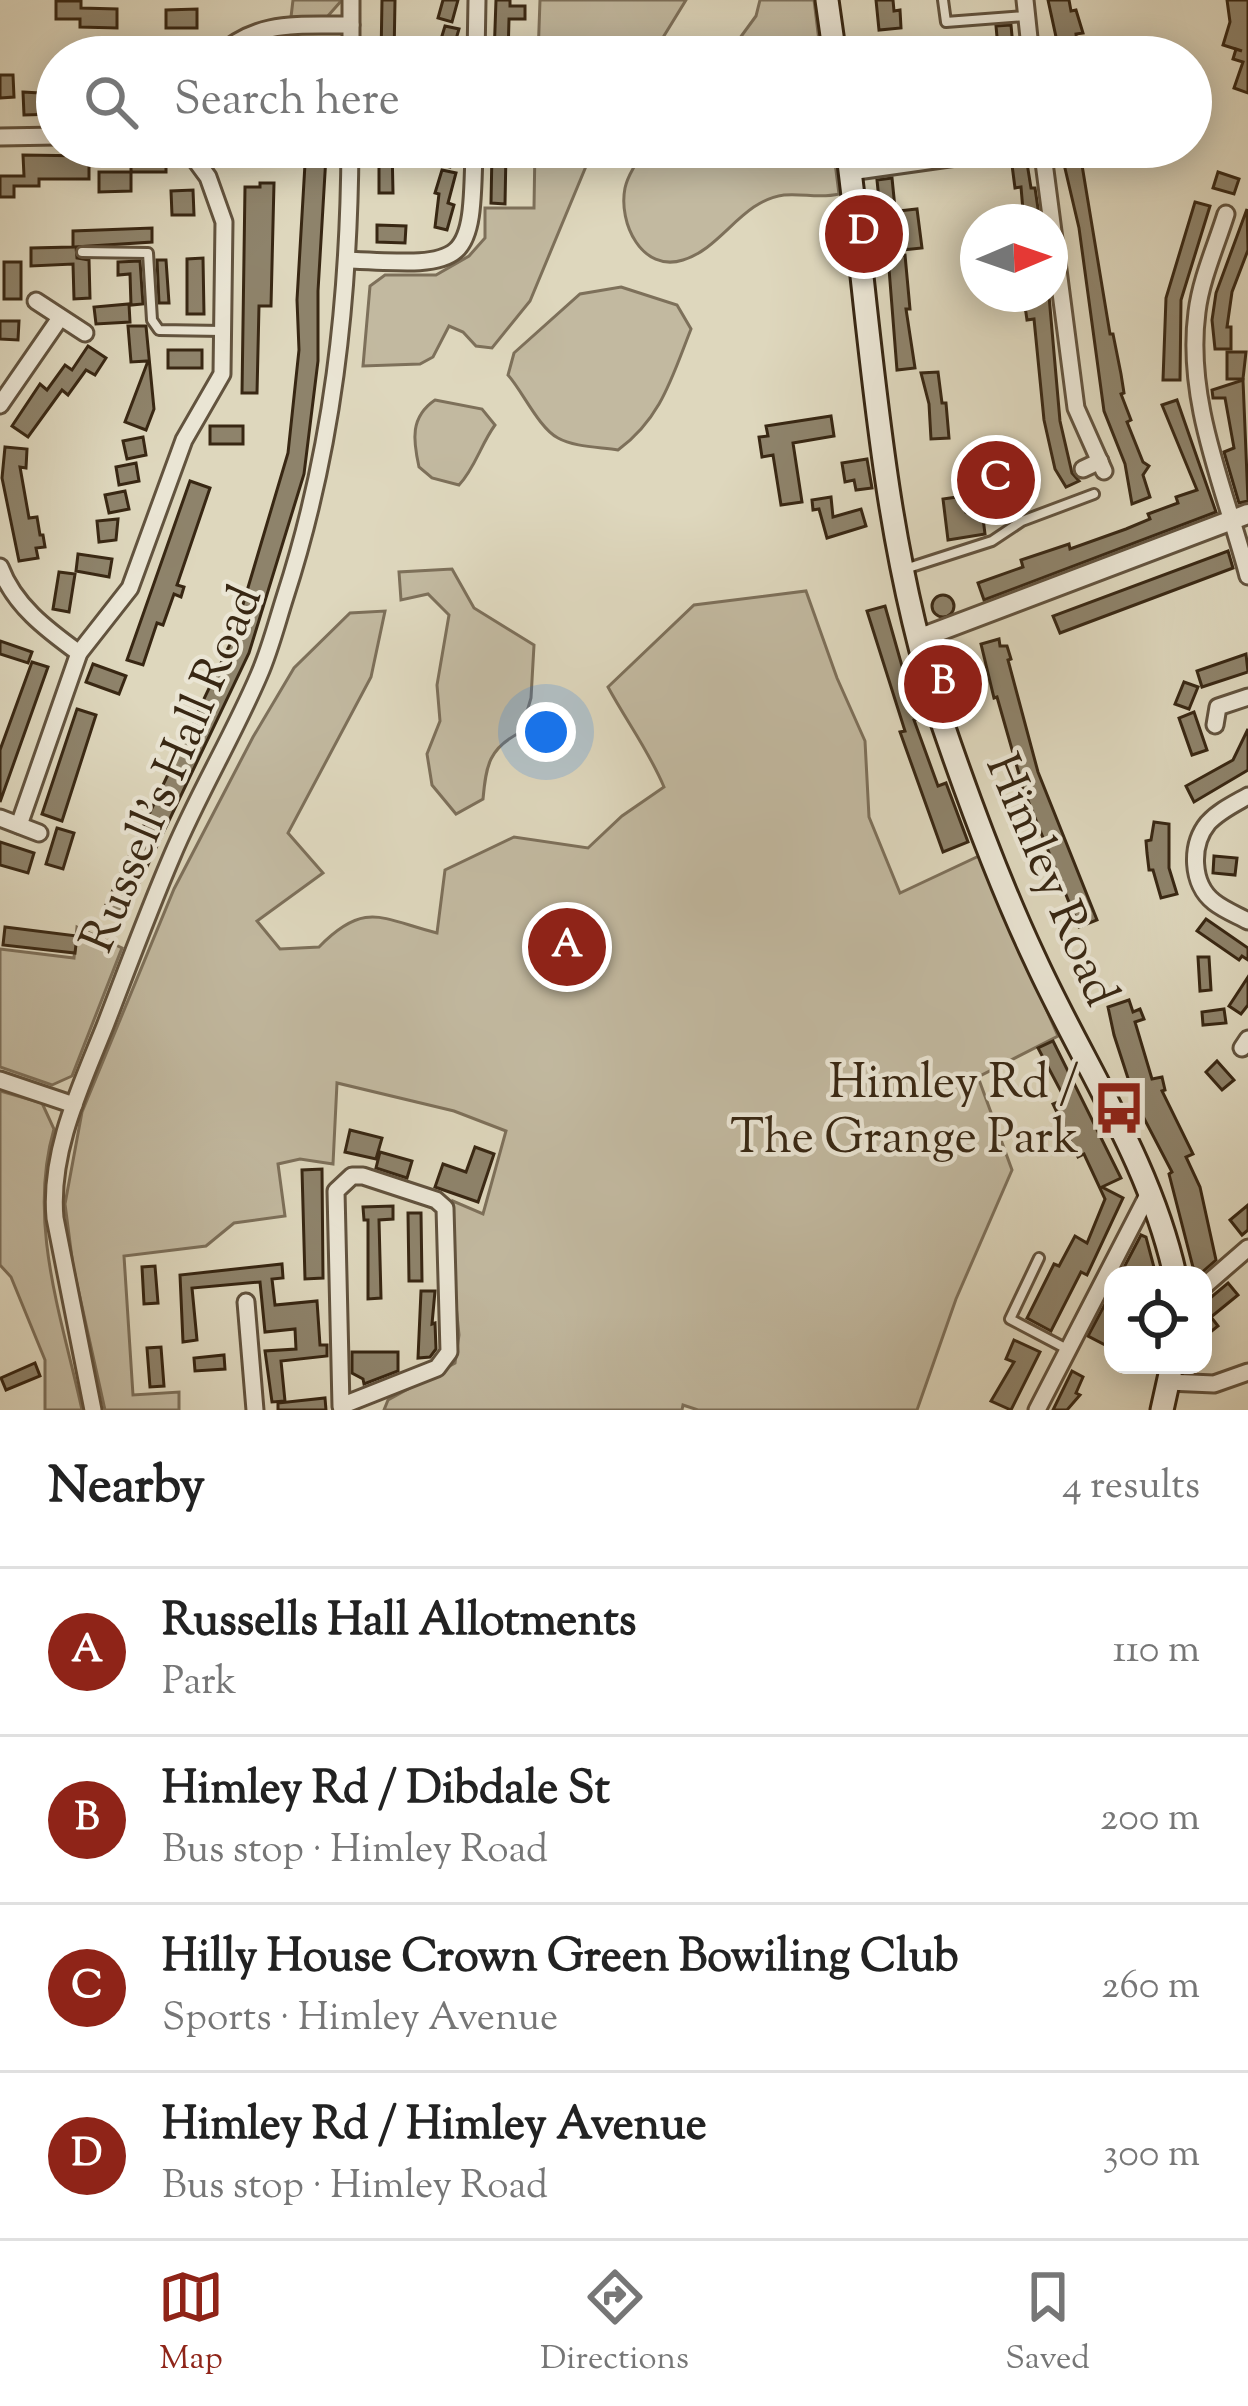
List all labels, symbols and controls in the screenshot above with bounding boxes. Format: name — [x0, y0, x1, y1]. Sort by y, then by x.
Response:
search box — [36, 36, 1212, 168]
icon: search — [78, 69, 144, 135]
text: Search here — [174, 70, 400, 135]
pin: D — [825, 189, 903, 279]
north arrow — [960, 204, 1068, 312]
pin: C — [957, 435, 1035, 525]
street label: Russell's Hall Road — [66, 576, 282, 964]
pin: B — [904, 639, 982, 729]
your location — [516, 702, 576, 762]
street label: Himley Road — [965, 744, 1133, 1018]
pin: A — [528, 902, 606, 992]
place label: Himley Rd / The Grange Park — [730, 1051, 1079, 1175]
bus stop icon: Himley Rd / The Grange Park — [1090, 1079, 1148, 1137]
map controls — [1104, 1266, 1212, 1374]
button: locate — [1104, 1266, 1212, 1374]
text: Nearby — [48, 1452, 205, 1525]
text: 4 results — [1062, 1460, 1200, 1516]
text: Russells Hall Allotments — [162, 1591, 636, 1656]
text: A — [71, 1624, 103, 1680]
text: 110 m — [1113, 1624, 1200, 1680]
text: Park — [162, 1656, 237, 1712]
text: Himley Rd / Dibdale St — [162, 1759, 610, 1824]
text: B — [75, 1792, 99, 1848]
text: 200 m — [1100, 1792, 1200, 1848]
text: Bus stop · Himley Road — [162, 1824, 548, 1880]
text: Hilly House Crown Green Bowiling Club — [162, 1927, 959, 1992]
text: C — [71, 1960, 103, 2016]
text: 260 m — [1101, 1960, 1200, 2016]
text: Sports · Himley Avenue — [162, 1992, 558, 2048]
text: Himley Rd / Himley Avenue — [162, 2095, 707, 2160]
text: D — [72, 2128, 102, 2184]
text: 300 m — [1103, 2128, 1200, 2184]
text: Bus stop · Himley Road — [162, 2160, 548, 2216]
tab: Map — [158, 2264, 224, 2384]
tab: Directions — [540, 2264, 689, 2384]
tab: Saved — [1005, 2264, 1090, 2384]

